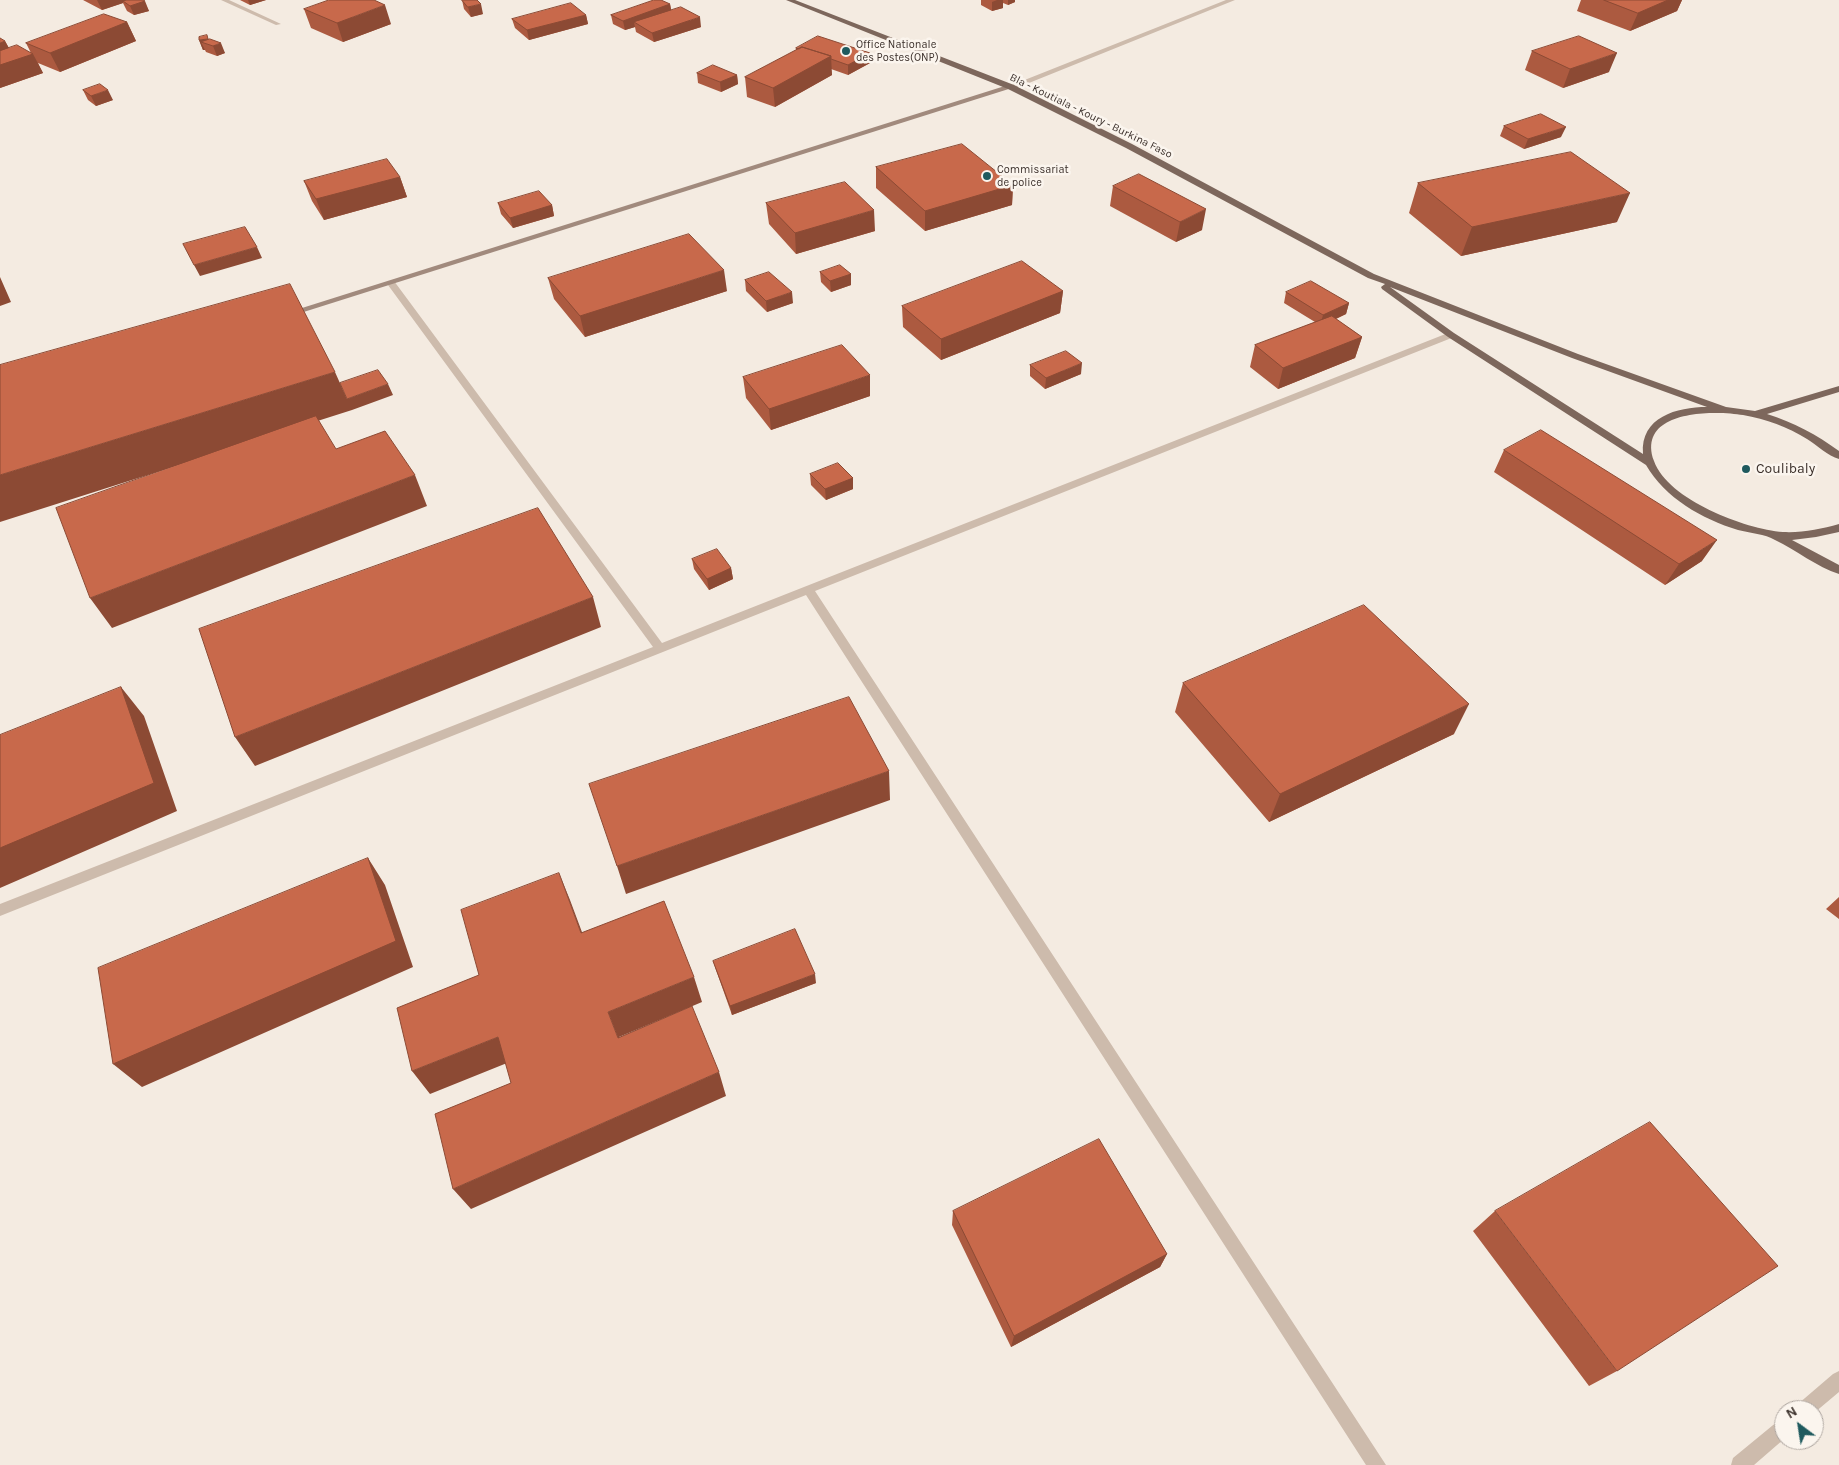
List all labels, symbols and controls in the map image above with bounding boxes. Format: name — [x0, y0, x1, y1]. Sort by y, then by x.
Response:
place label: Office Nationale des Postes(ONP) — [856, 38, 939, 64]
marker: Office Nationale des Postes(ONP) — [840, 45, 852, 57]
street label: Bla - Koutiala - Koury - Burkina Faso — [1008, 71, 1174, 161]
place label: Commissariat de police — [997, 163, 1069, 189]
marker: Commissariat de police — [981, 170, 993, 182]
place label: Coulibaly — [1756, 461, 1815, 477]
marker: Coulibaly — [1740, 463, 1752, 475]
north arrow — [1774, 1400, 1824, 1450]
text: N — [1783, 1403, 1800, 1422]

